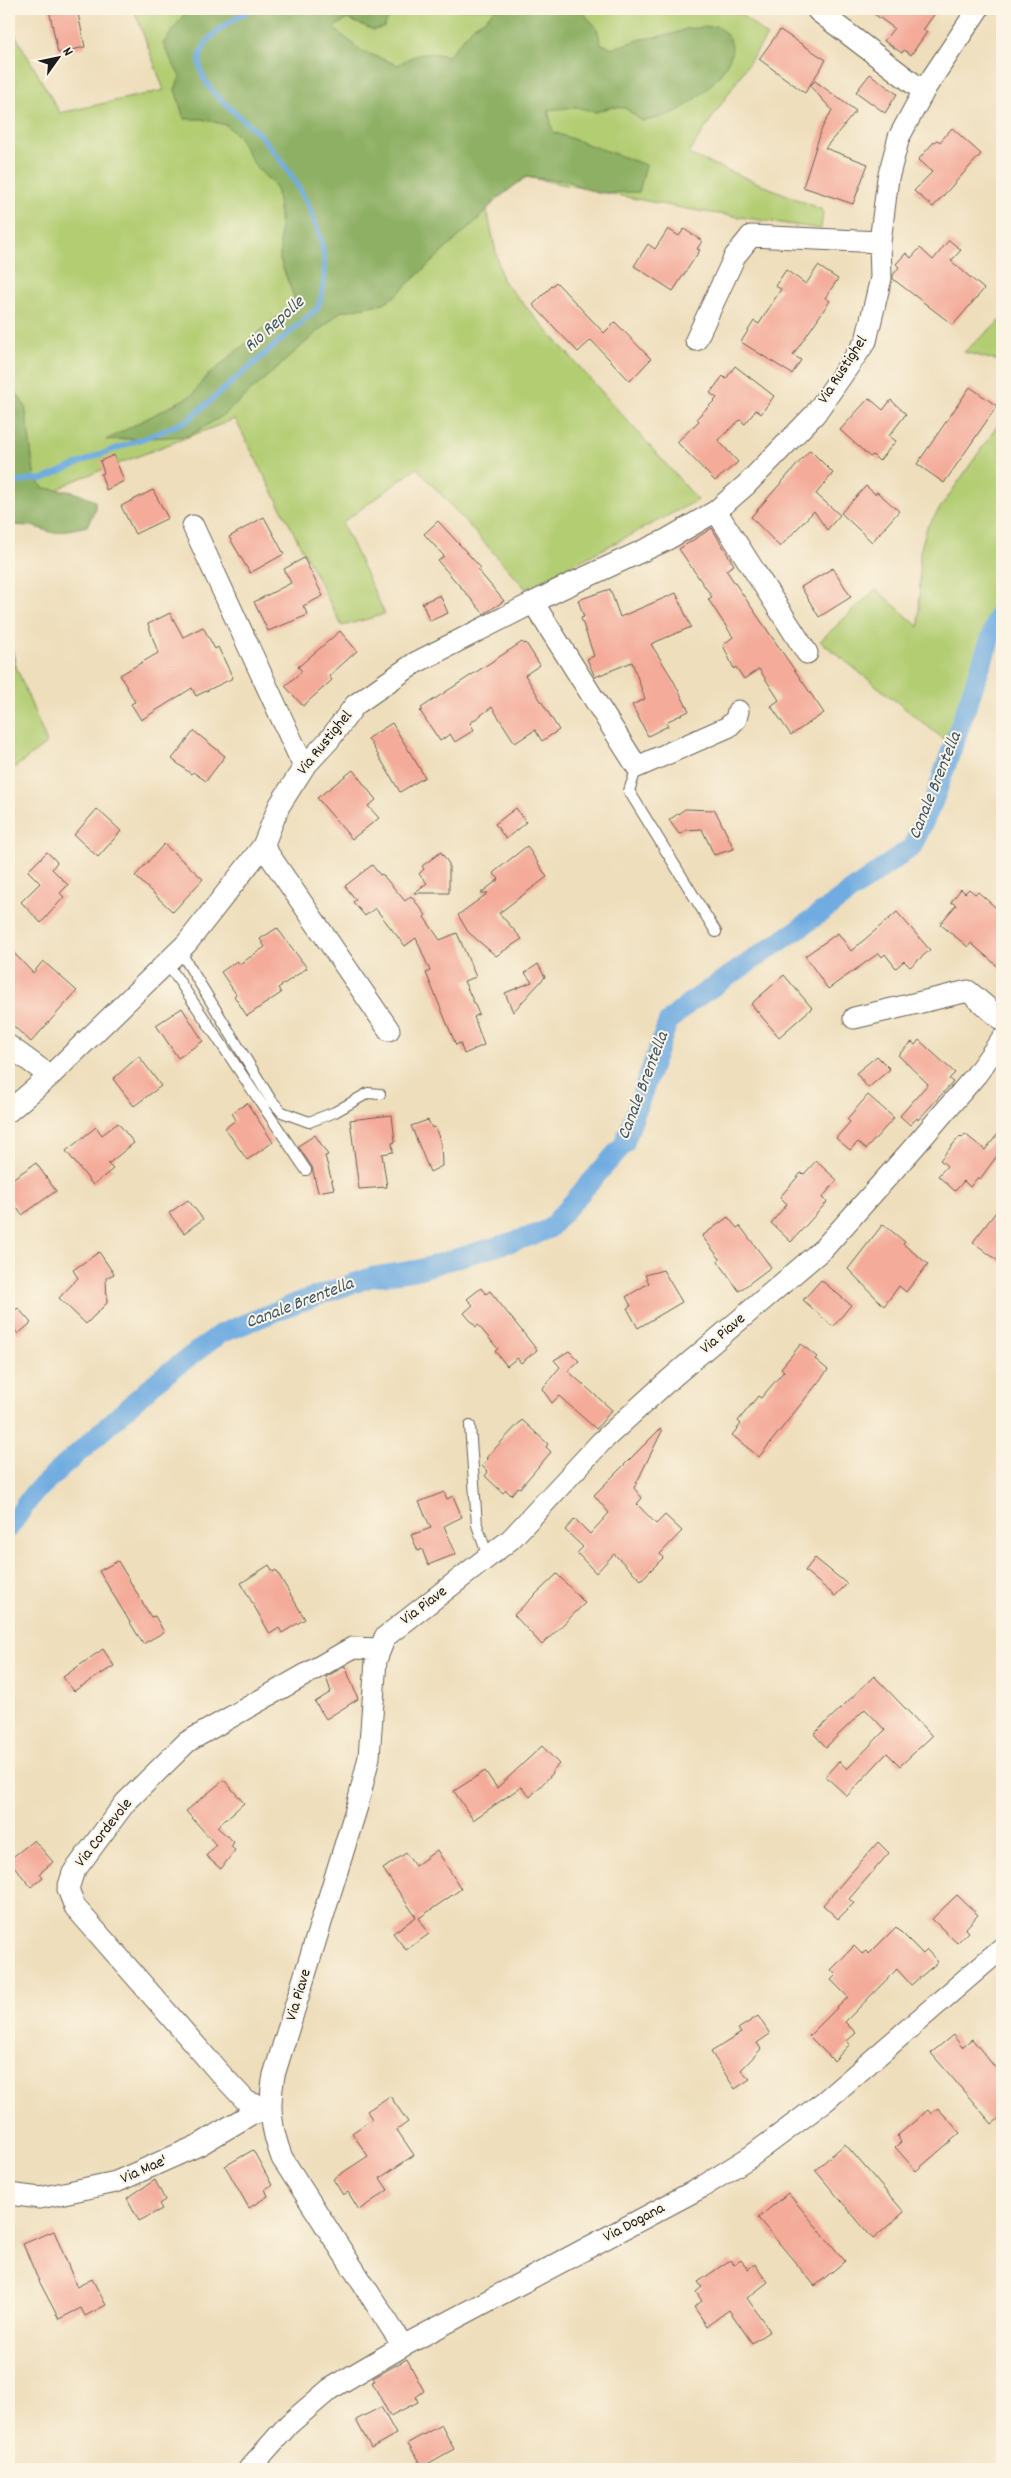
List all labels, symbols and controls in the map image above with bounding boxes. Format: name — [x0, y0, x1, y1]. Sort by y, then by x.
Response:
north arrow — [32, 32, 82, 82]
text: N — [57, 44, 78, 60]
water label: Rio Repolle — [239, 290, 312, 359]
street label: Via Rustighel — [812, 331, 874, 409]
street label: Via Rustighel — [292, 706, 358, 780]
water label: Canale Brentella — [903, 727, 969, 843]
water label: Canale Brentella — [612, 1027, 677, 1143]
water label: Canale Brentella — [243, 1271, 359, 1336]
street label: Via Piave — [695, 1308, 751, 1360]
street label: Via Piave — [396, 1581, 452, 1631]
street label: Via Cordevole — [70, 1794, 138, 1872]
street label: Via Piave — [280, 1966, 318, 2024]
street label: Via Mae' — [117, 2150, 171, 2190]
street label: Via Dogana — [599, 2197, 669, 2249]

